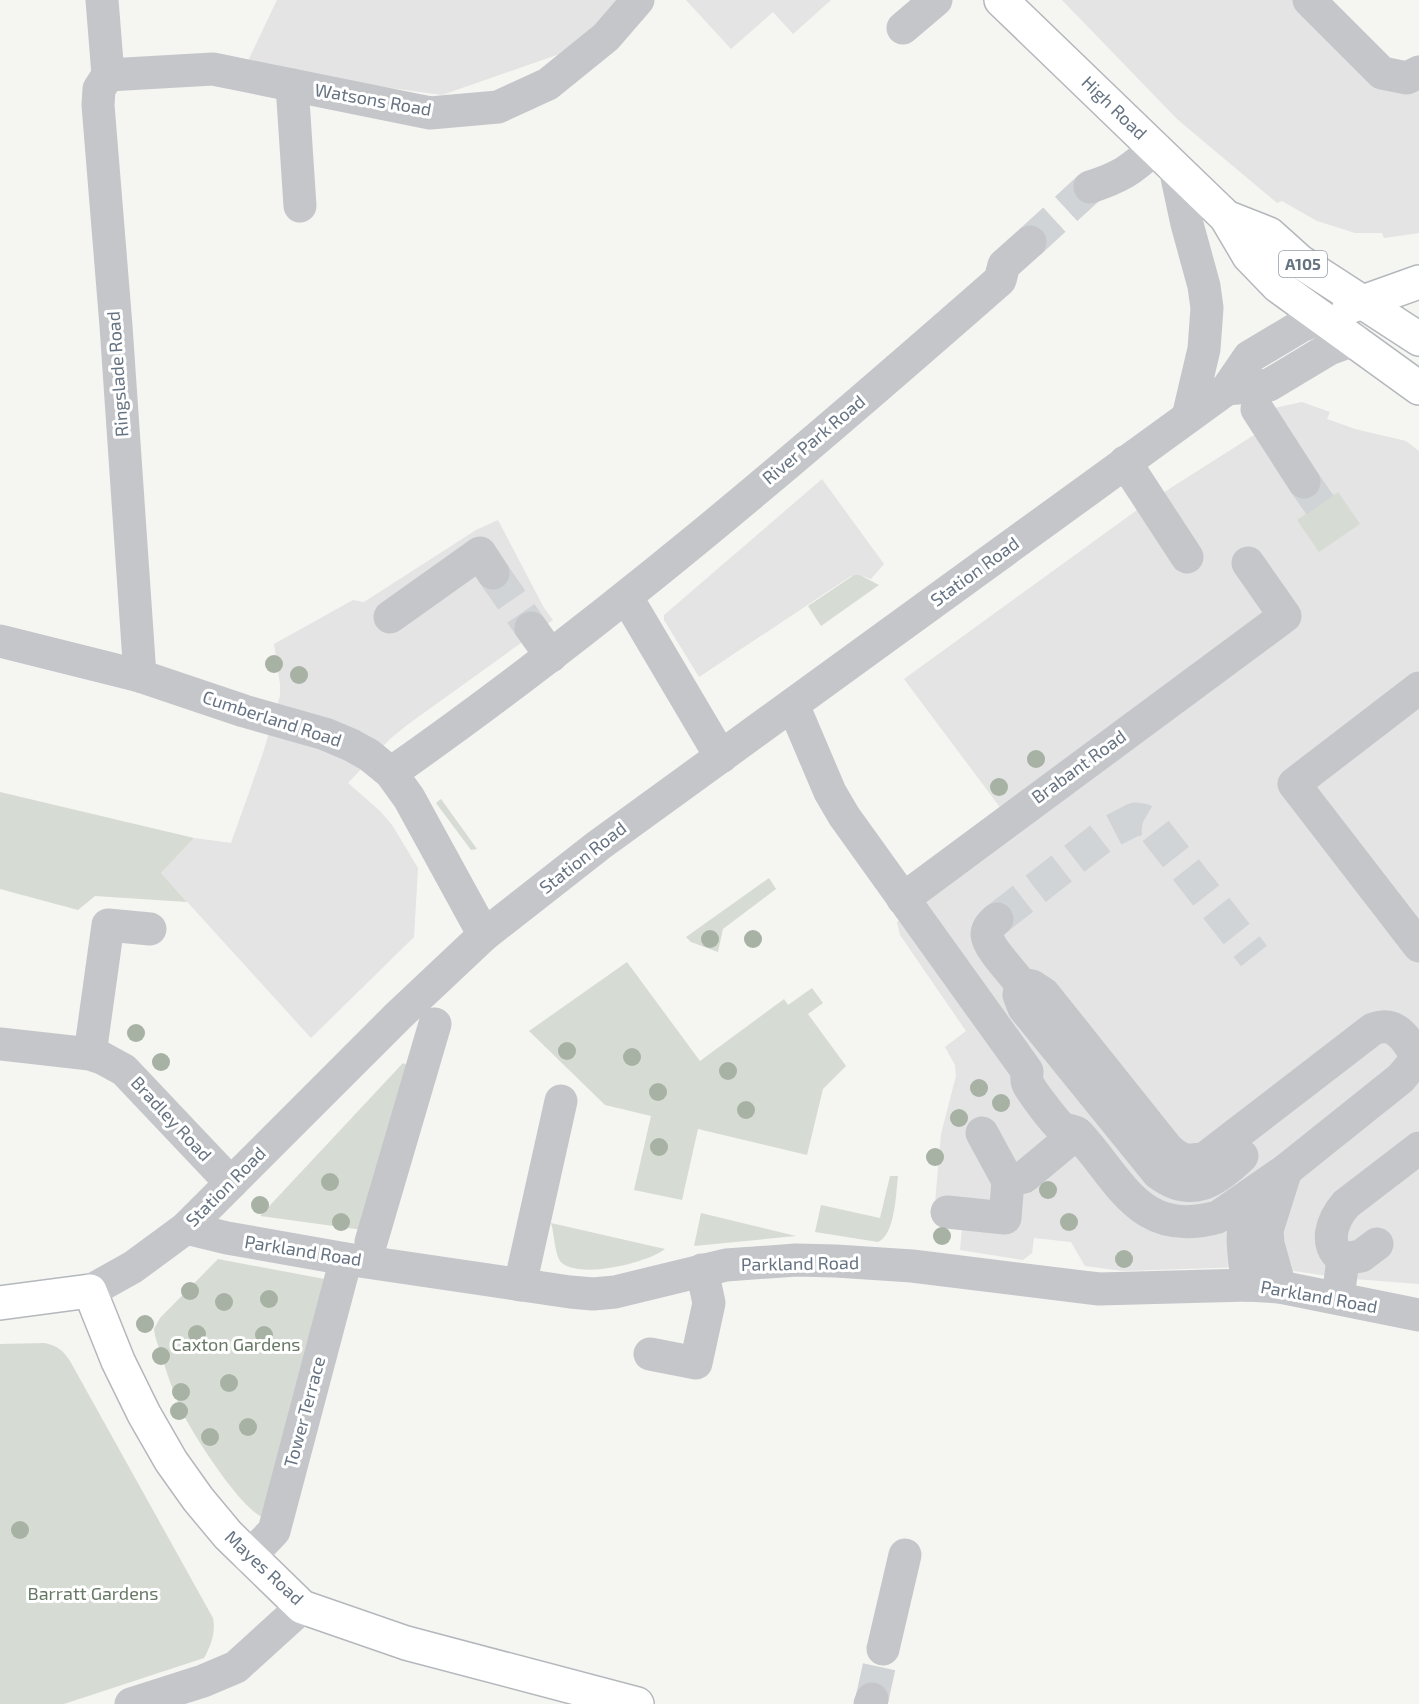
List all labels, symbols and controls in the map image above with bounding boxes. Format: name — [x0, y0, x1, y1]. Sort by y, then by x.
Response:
street label: High Road — [1077, 71, 1152, 144]
street label: Watsons Road — [313, 78, 433, 120]
road number: A105 — [1279, 251, 1327, 277]
street label: Ringslade Road — [102, 310, 132, 438]
street label: River Park Road — [757, 390, 869, 489]
street label: Station Road — [926, 532, 1023, 611]
street label: Cumberland Road — [200, 685, 345, 751]
street label: Brabant Road — [1027, 725, 1130, 808]
street label: Station Road — [535, 816, 630, 898]
street label: Bradley Road — [127, 1071, 217, 1165]
street label: Station Road — [181, 1142, 270, 1231]
street label: Parkland Road — [243, 1230, 363, 1270]
street label: Parkland Road — [741, 1251, 859, 1275]
street label: Parkland Road — [1259, 1275, 1379, 1317]
park label: Caxton Gardens — [171, 1333, 301, 1355]
street label: Tower Terrace — [279, 1354, 329, 1470]
street label: Mayes Road — [221, 1525, 309, 1609]
park label: Barratt Gardens — [28, 1582, 158, 1604]

